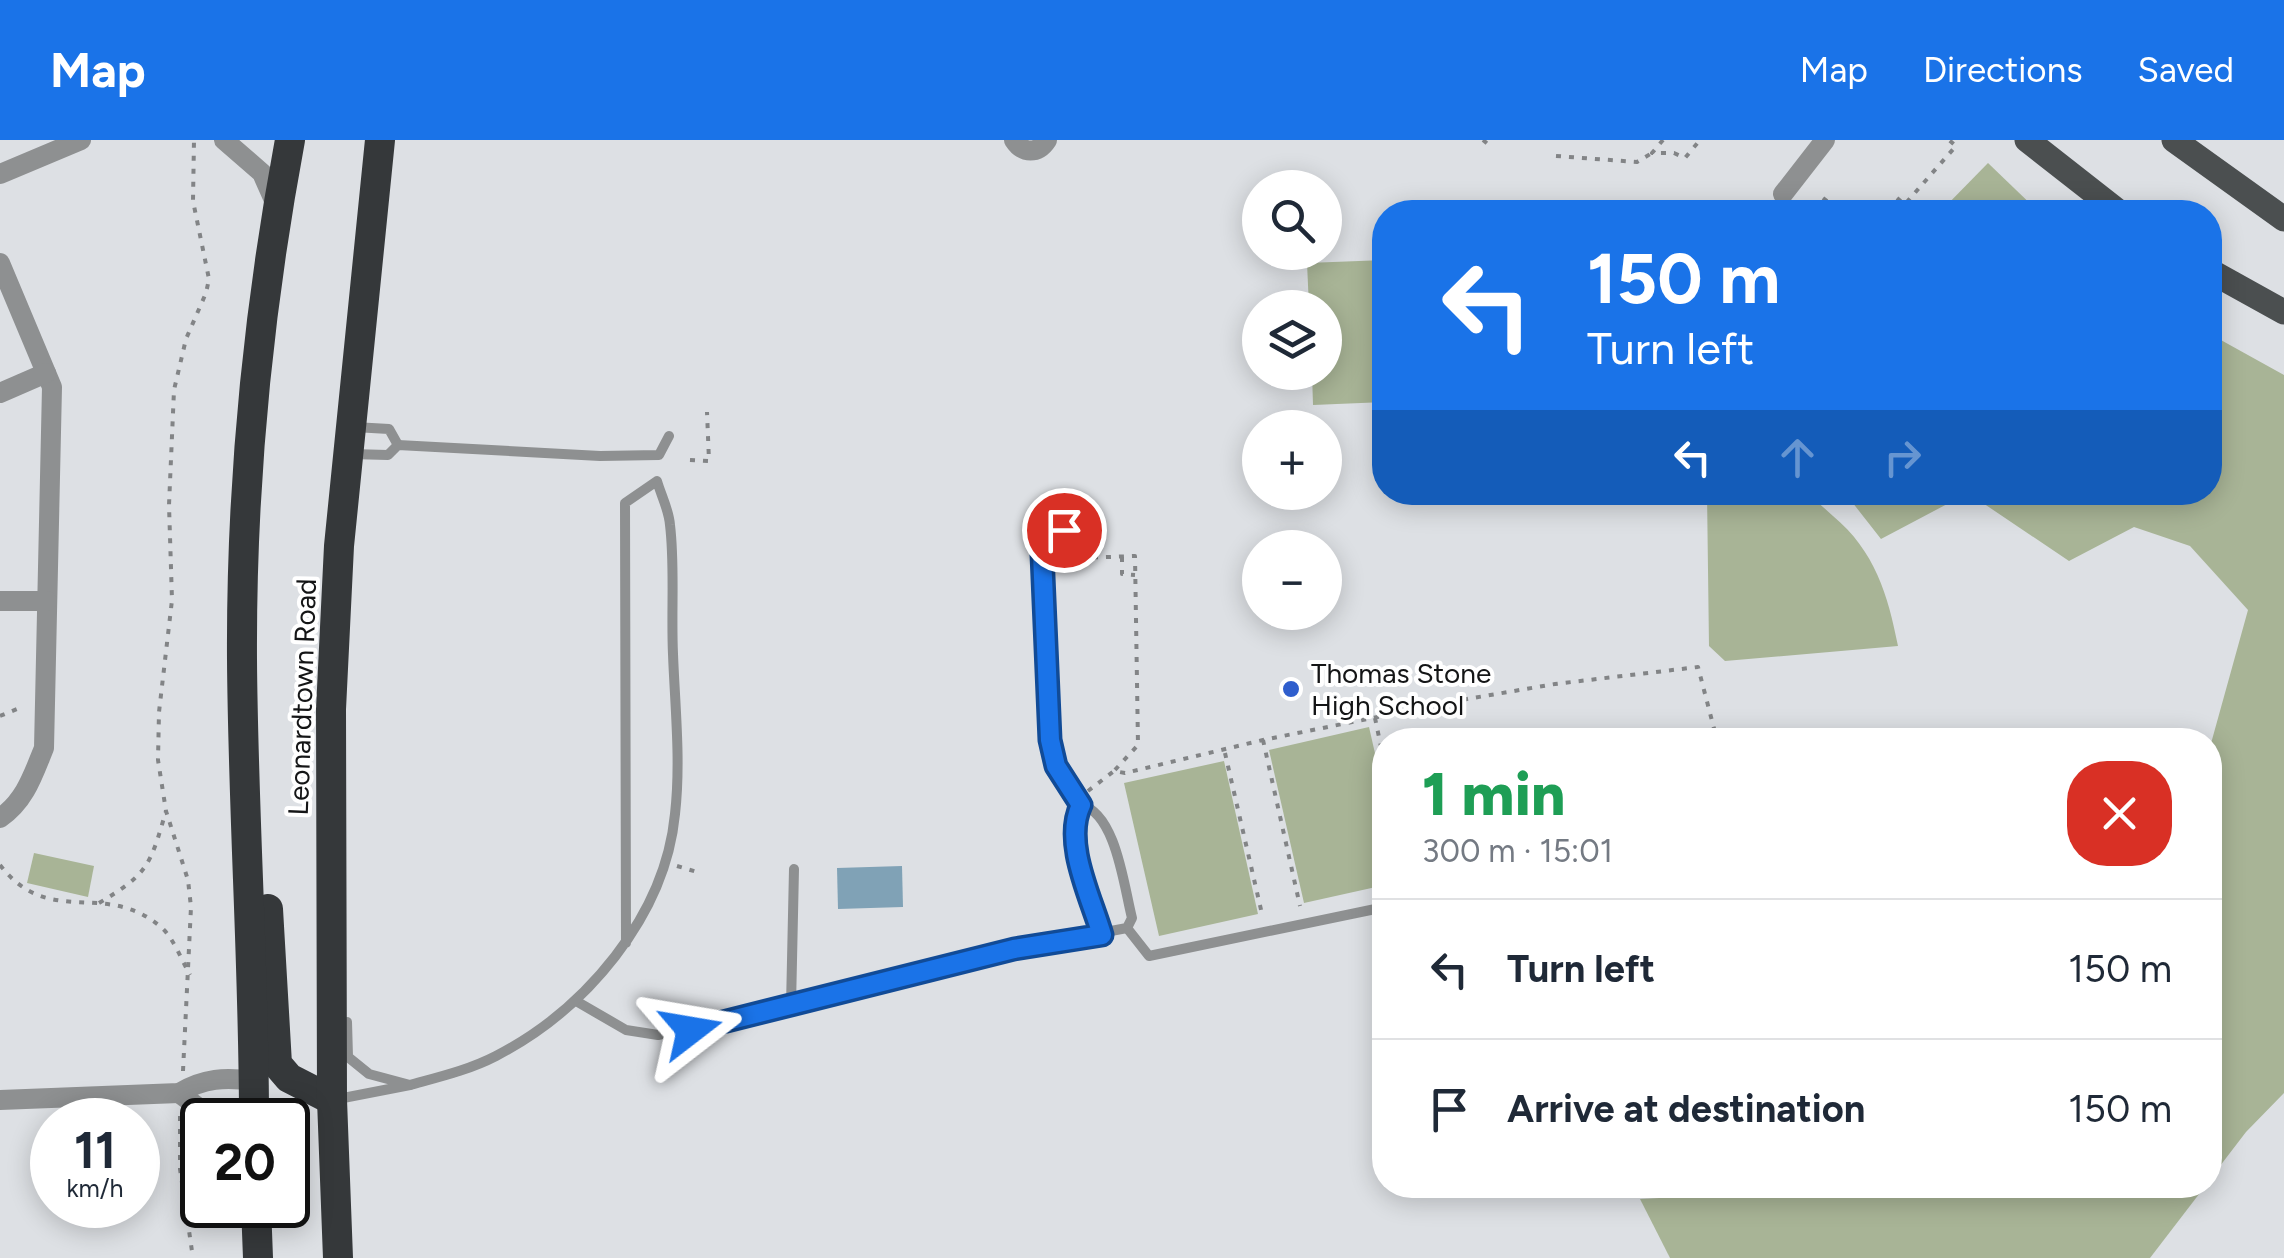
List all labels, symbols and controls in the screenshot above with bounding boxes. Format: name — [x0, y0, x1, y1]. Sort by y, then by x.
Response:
text: Map — [50, 41, 146, 99]
text: Map — [1800, 49, 1868, 91]
text: Directions — [1923, 49, 2083, 91]
text: Saved — [2138, 49, 2234, 91]
map controls — [1242, 170, 1342, 630]
button: search — [1242, 170, 1342, 270]
text: 150 m — [1587, 236, 1780, 321]
icon: left — [1422, 240, 1552, 370]
button: layers — [1242, 290, 1342, 390]
text: Turn left — [1587, 321, 1754, 375]
button: + — [1242, 410, 1342, 510]
icon: left — [1665, 430, 1720, 485]
icon: ahead — [1770, 430, 1825, 485]
icon: right — [1875, 430, 1930, 485]
pin — [1022, 488, 1107, 573]
icon: arrive — [1037, 503, 1092, 558]
button: − — [1242, 530, 1342, 630]
street label: Leonardtown Road — [281, 578, 323, 816]
place label: Thomas Stone High School — [1311, 656, 1491, 722]
marker: Thomas Stone High School — [1280, 678, 1302, 700]
text: 1 min — [1422, 758, 1565, 830]
button: close — [2067, 761, 2172, 866]
text: 300 m · 15:01 — [1422, 832, 1613, 870]
icon: left — [1422, 942, 1477, 997]
text: Turn left — [1507, 946, 1655, 992]
text: 150 m — [2068, 946, 2172, 992]
position arrow — [639, 978, 743, 1082]
icon: arrive — [1422, 1082, 1477, 1137]
text: Arrive at destination — [1507, 1086, 1865, 1132]
text: 150 m — [2068, 1086, 2172, 1132]
speed limit sign: 20 — [180, 1098, 310, 1228]
text: 11 — [74, 1120, 116, 1181]
text: km/h — [66, 1173, 124, 1203]

